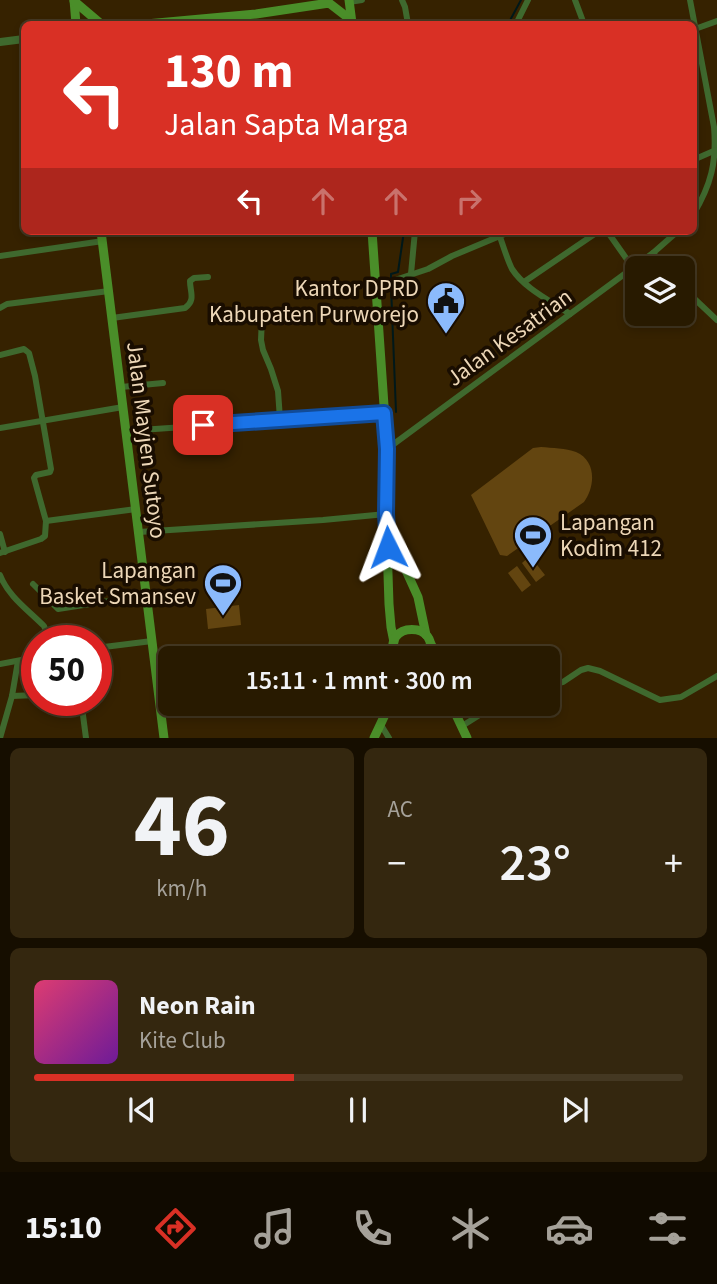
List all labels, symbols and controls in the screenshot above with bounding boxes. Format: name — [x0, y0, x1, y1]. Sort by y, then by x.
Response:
text: 130 m — [164, 37, 293, 107]
icon: left — [49, 49, 140, 140]
text: Jalan Sapta Marga — [164, 102, 409, 148]
icon: left — [231, 182, 269, 220]
icon: ahead — [304, 182, 342, 220]
icon: ahead — [377, 182, 415, 220]
icon: right — [450, 182, 488, 220]
map controls — [625, 256, 695, 326]
button: layers — [625, 256, 695, 326]
place label: Kantor DPRD Kabupaten Purworejo — [209, 272, 419, 331]
public building icon: Kantor DPRD Kabupaten Purworejo — [425, 280, 467, 335]
street label: Jalan Kesatrian — [440, 280, 579, 394]
street label: Jalan Mayjen Sutoyo — [118, 340, 175, 540]
pin — [173, 395, 233, 455]
icon: arrive — [184, 406, 222, 444]
place label: Lapangan Kodim 412 — [560, 506, 662, 565]
position arrow — [351, 510, 425, 584]
sports icon: Lapangan Kodim 412 — [512, 514, 554, 569]
place label: Lapangan Basket Smansev — [39, 554, 196, 613]
sports icon: Lapangan Basket Smansev — [202, 562, 244, 617]
speed limit sign: 50 — [21, 625, 112, 716]
text: 15:11 · 1 mnt · 300 m — [245, 662, 473, 699]
text: 46 — [134, 762, 230, 891]
text: AC — [388, 793, 413, 826]
text: 23° — [500, 827, 571, 901]
text: − — [388, 837, 406, 891]
text: + — [664, 837, 683, 891]
text: km/h — [156, 872, 207, 905]
text: Neon Rain — [139, 987, 256, 1024]
text: Kite Club — [139, 1024, 226, 1057]
icon: previous — [123, 1091, 161, 1129]
icon: pause — [339, 1091, 377, 1129]
icon: next — [556, 1091, 594, 1129]
icon: directions — [151, 1204, 200, 1253]
icon: music — [250, 1204, 299, 1253]
icon: phone — [348, 1204, 397, 1253]
icon: climate — [446, 1204, 495, 1253]
icon: car — [545, 1204, 594, 1253]
icon: filters — [643, 1204, 692, 1253]
text: 15:10 — [25, 1205, 102, 1251]

